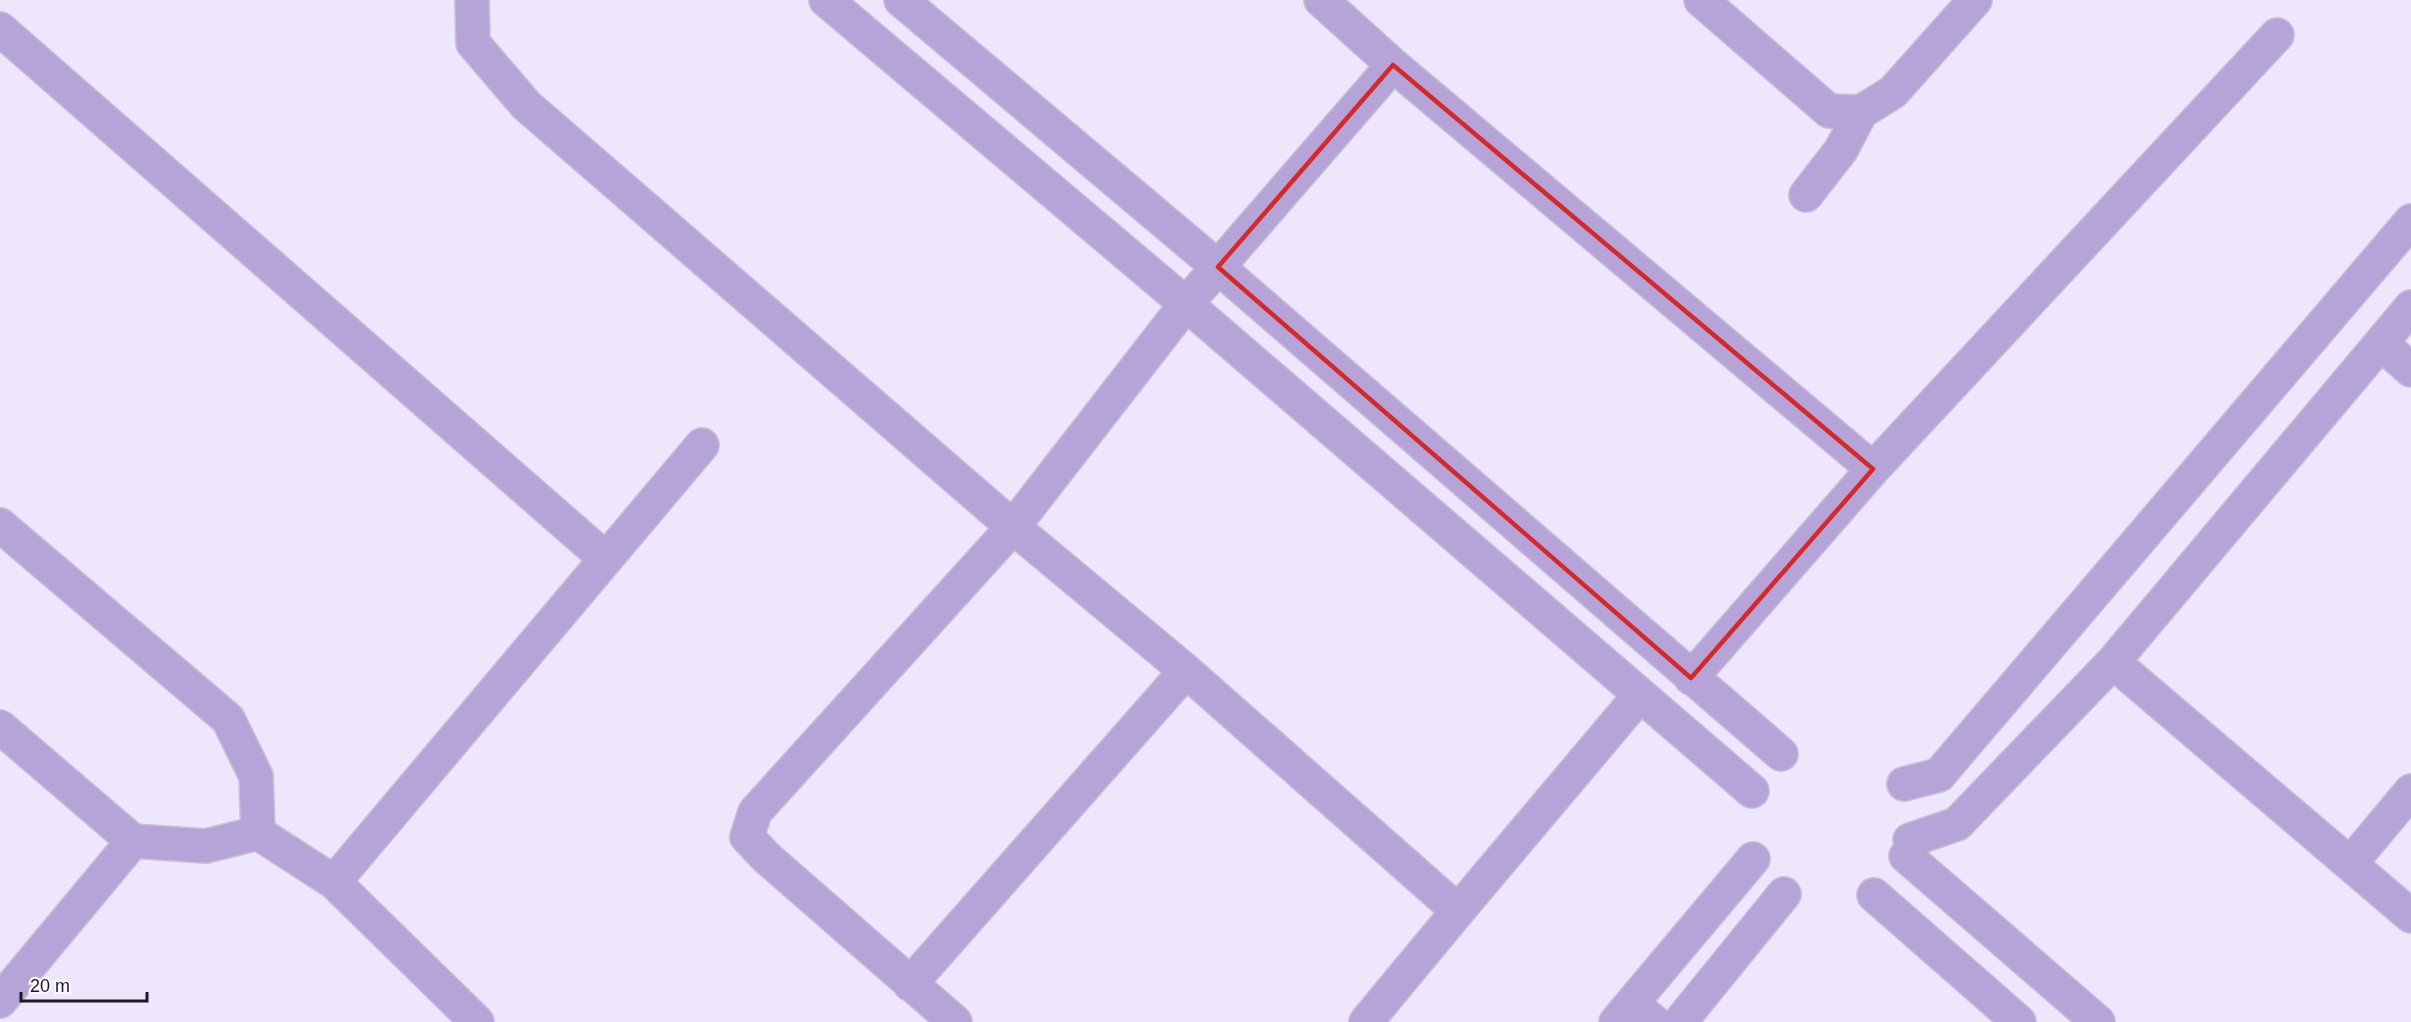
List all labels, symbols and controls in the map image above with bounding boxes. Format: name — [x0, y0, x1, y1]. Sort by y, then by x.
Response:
scale bar — [21, 965, 147, 1003]
text: 20 m — [30, 976, 70, 996]

